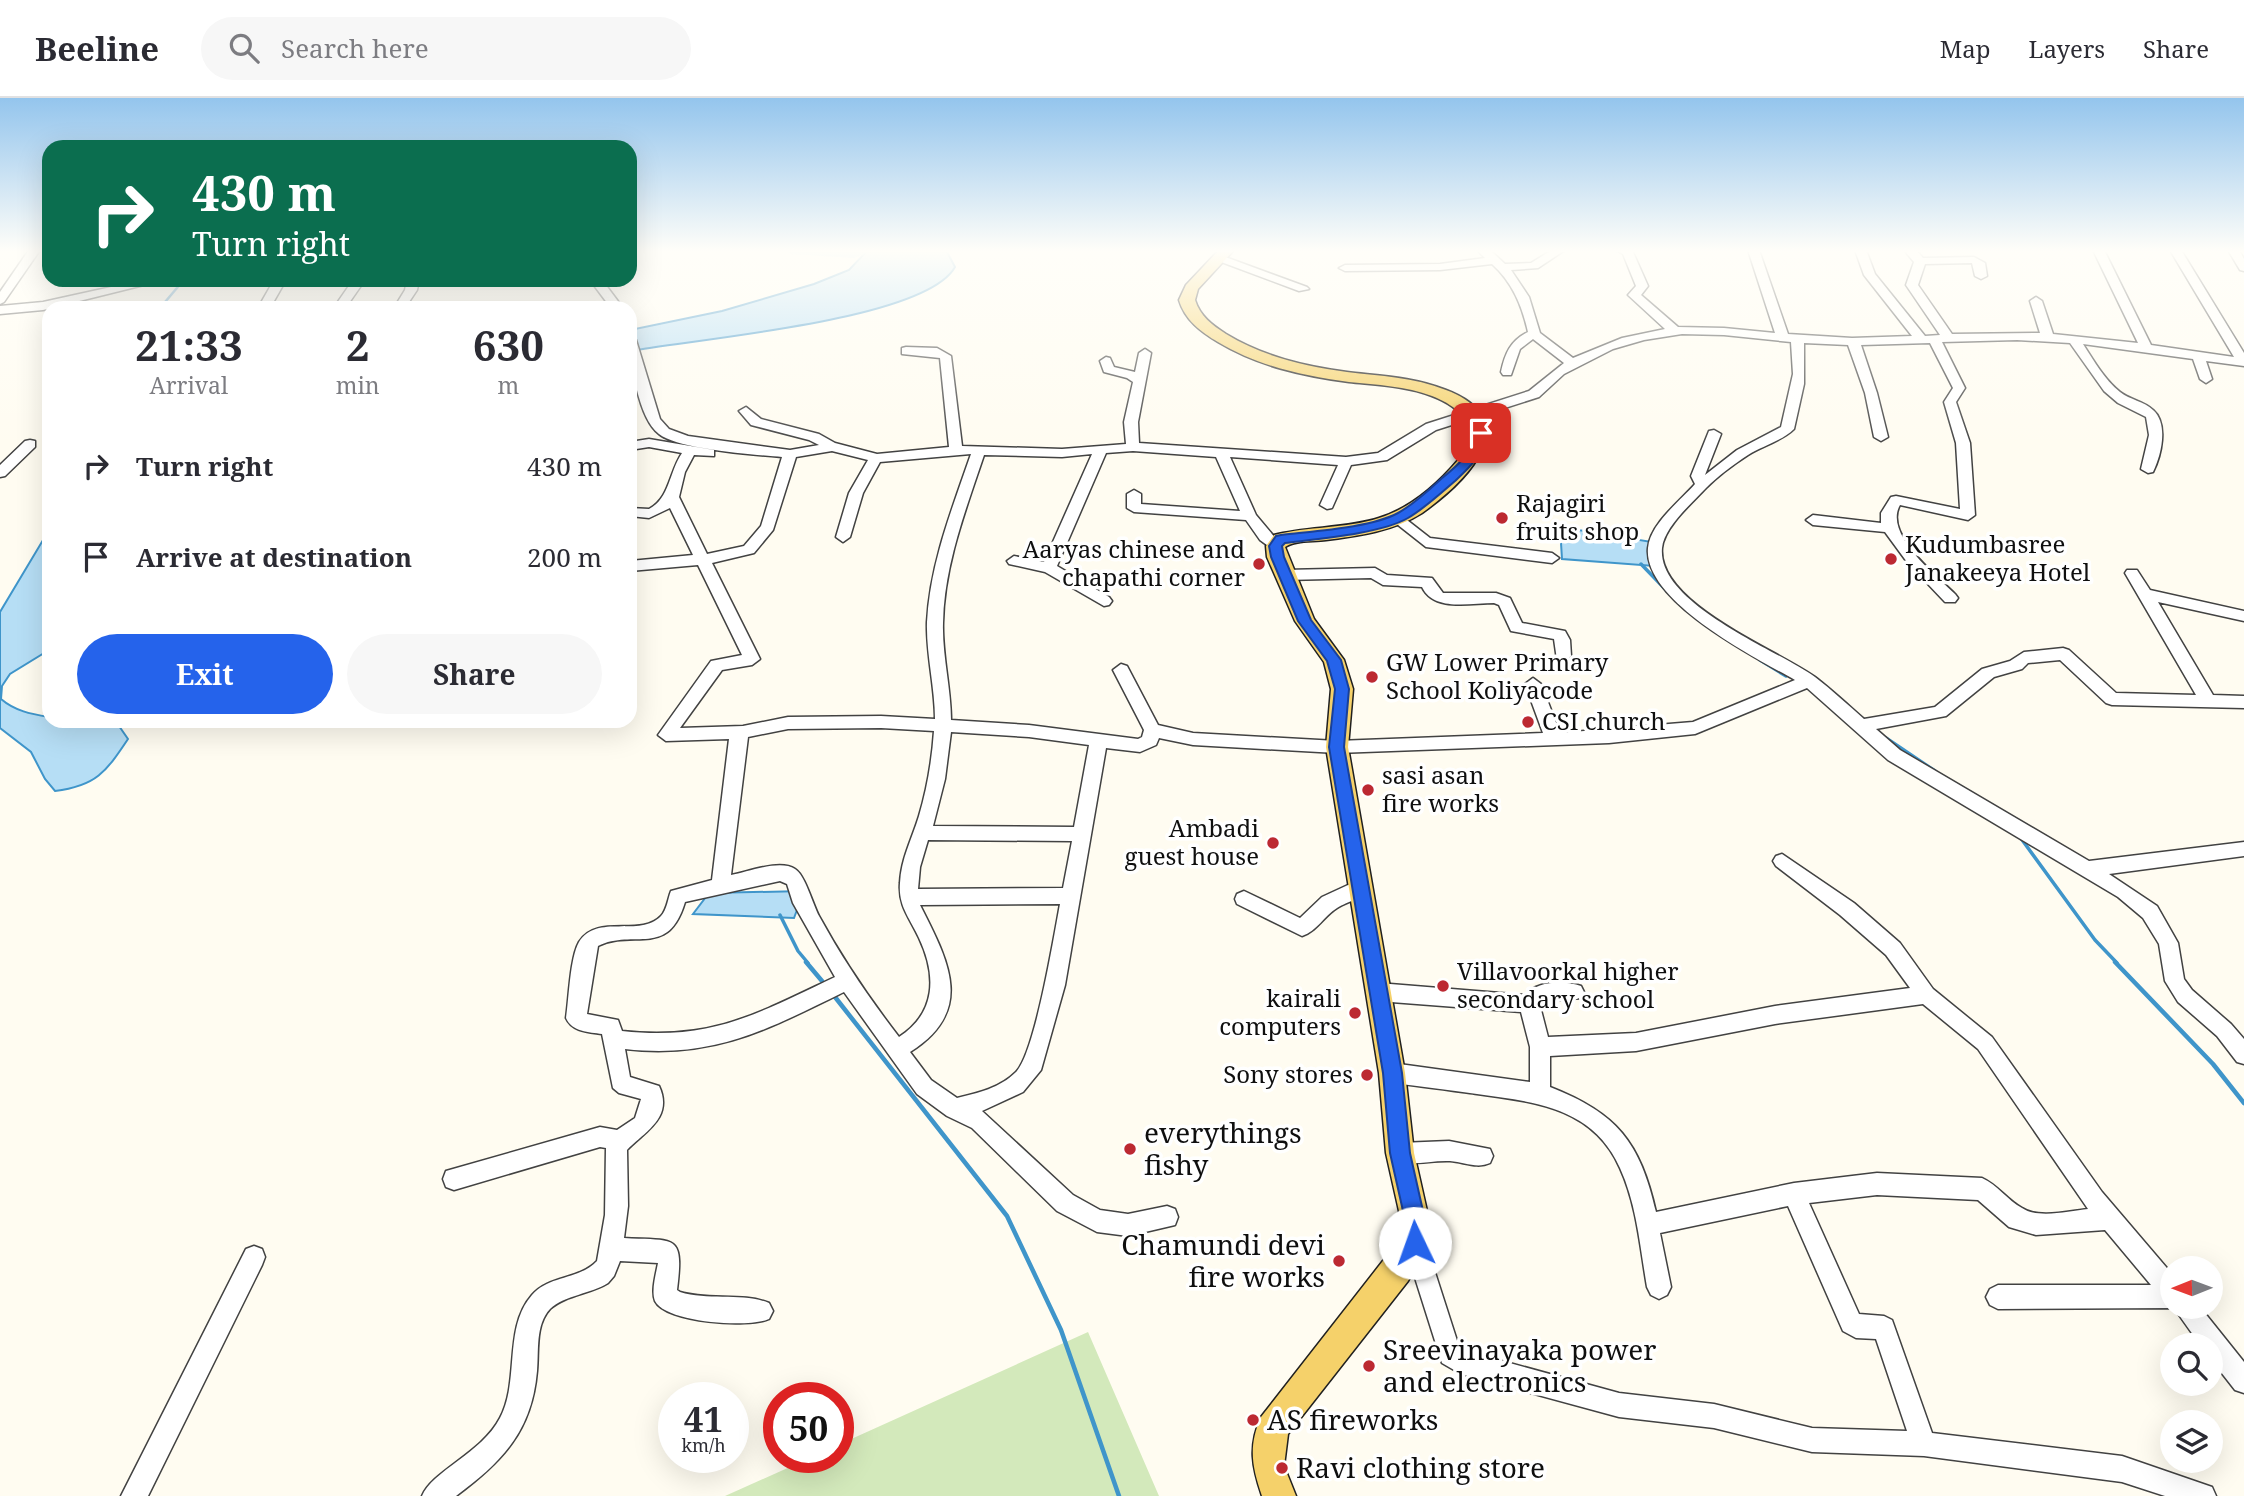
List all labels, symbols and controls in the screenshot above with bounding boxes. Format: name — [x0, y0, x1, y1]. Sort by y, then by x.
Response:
search box — [201, 17, 691, 80]
text: Beeline — [35, 26, 159, 71]
icon: search — [225, 29, 263, 67]
text: Search here — [281, 30, 429, 66]
text: Map — [1940, 32, 1991, 65]
text: Layers — [2029, 32, 2105, 65]
text: Share — [2143, 32, 2209, 65]
text: 430 m — [192, 159, 336, 225]
icon: right — [77, 168, 168, 259]
text: Turn right — [192, 222, 350, 265]
text: 21:33 — [135, 316, 243, 373]
text: 2 — [346, 316, 370, 373]
text: 630 — [473, 316, 544, 373]
text: Arrival — [150, 369, 228, 401]
text: min — [336, 369, 380, 401]
text: m — [497, 369, 519, 401]
pin — [1451, 403, 1511, 463]
icon: arrive — [1462, 414, 1500, 452]
icon: right — [77, 447, 115, 485]
text: Turn right — [136, 448, 273, 484]
text: 430 m — [527, 448, 602, 484]
place label: Rajagiri fruits shop — [1516, 486, 1639, 547]
marker: Rajagiri fruits shop — [1494, 510, 1510, 526]
place label: Kudumbasree Janakeeya Hotel — [1904, 527, 2091, 588]
place label: Aaryas chinese and chapathi corner — [1022, 532, 1245, 593]
icon: arrive — [77, 538, 115, 576]
text: Arrive at destination — [136, 539, 412, 575]
text: 200 m — [527, 539, 602, 575]
marker: Kudumbasree Janakeeya Hotel — [1883, 551, 1899, 567]
marker: Aaryas chinese and chapathi corner — [1251, 556, 1267, 572]
button: Exit — [77, 634, 333, 714]
button: Share — [347, 634, 602, 714]
place label: GW Lower Primary School Koliyacode — [1386, 645, 1609, 706]
marker: GW Lower Primary School Koliyacode — [1364, 669, 1380, 685]
place label: CSI church — [1542, 704, 1665, 737]
marker: CSI church — [1520, 714, 1536, 730]
place label: sasi asan fire works — [1382, 758, 1499, 819]
marker: sasi asan fire works — [1360, 782, 1376, 798]
place label: Ambadi guest house — [1125, 811, 1259, 872]
marker: Ambadi guest house — [1265, 835, 1281, 851]
place label: Villavoorkal higher secondary school — [1457, 954, 1679, 1015]
marker: Villavoorkal higher secondary school — [1435, 978, 1451, 994]
place label: kairali computers — [1219, 981, 1341, 1042]
marker: kairali computers — [1347, 1005, 1363, 1021]
place label: Sony stores — [1223, 1057, 1353, 1090]
marker: Sony stores — [1359, 1067, 1375, 1083]
place label: everythings fishy — [1144, 1113, 1302, 1183]
marker: everythings fishy — [1122, 1141, 1138, 1157]
position arrow — [1378, 1206, 1452, 1280]
place label: Chamundi devi fire works — [1121, 1225, 1325, 1295]
marker: Chamundi devi fire works — [1331, 1253, 1347, 1269]
north arrow — [2160, 1256, 2222, 1320]
map controls — [2160, 1256, 2223, 1473]
place label: Sreevinayaka power and electronics — [1383, 1330, 1656, 1400]
button: search — [2160, 1333, 2223, 1396]
marker: Sreevinayaka power and electronics — [1361, 1358, 1377, 1374]
speed limit sign: 50 — [763, 1382, 854, 1473]
text: 41 — [684, 1395, 723, 1442]
place label: AS fireworks — [1267, 1400, 1438, 1438]
button: layers — [2160, 1410, 2223, 1473]
marker: AS fireworks — [1245, 1412, 1261, 1428]
text: km/h — [681, 1433, 726, 1457]
place label: Ravi clothing store — [1296, 1448, 1545, 1486]
marker: Ravi clothing store — [1274, 1460, 1290, 1476]

